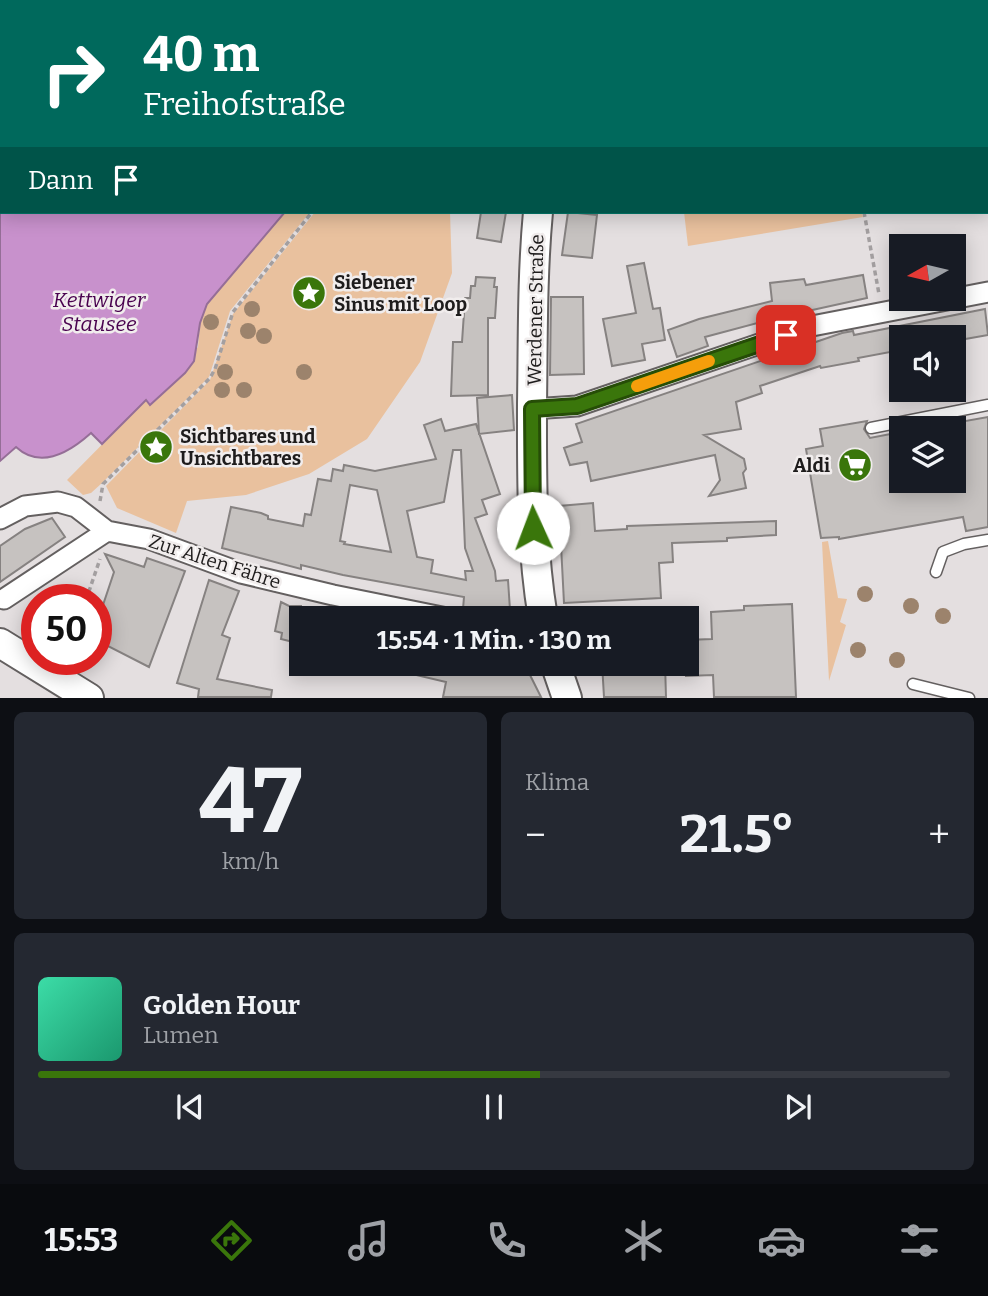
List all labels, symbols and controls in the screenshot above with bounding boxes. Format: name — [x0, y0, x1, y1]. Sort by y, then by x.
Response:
text: 40 m — [143, 25, 260, 84]
icon: right — [28, 28, 119, 119]
text: Freihofstraße — [143, 85, 346, 123]
icon: arrive — [107, 161, 145, 199]
text: Dann — [28, 165, 93, 196]
street label: Werdener Straße — [523, 234, 548, 386]
north arrow — [889, 234, 966, 312]
map controls — [889, 234, 966, 493]
place label: Siebener Sinus mit Loop — [334, 271, 467, 316]
place icon: Siebener Sinus mit Loop — [290, 274, 328, 312]
water label: Kettwiger Stausee — [53, 287, 147, 337]
pin — [756, 305, 816, 365]
icon: arrive — [767, 316, 805, 354]
button: sound — [889, 325, 966, 402]
button: layers — [889, 416, 966, 493]
place label: Sichtbares und Unsichtbares — [180, 425, 316, 470]
place icon: Sichtbares und Unsichtbares — [137, 428, 175, 466]
supermarket icon: Aldi — [836, 446, 874, 484]
place label: Aldi — [793, 454, 830, 477]
position arrow — [496, 491, 570, 565]
street label: Zur Alten Fähre — [146, 529, 284, 594]
speed limit sign: 50 — [21, 584, 112, 675]
text: 15:54 · 1 Min. · 130 m — [377, 625, 611, 656]
text: 47 — [199, 747, 302, 856]
text: Klima — [525, 768, 589, 796]
text: 21.5° — [680, 803, 795, 866]
text: − — [525, 812, 546, 858]
text: + — [928, 812, 950, 858]
text: km/h — [222, 847, 279, 875]
text: Golden Hour — [143, 990, 300, 1021]
text: Lumen — [143, 1021, 219, 1049]
icon: previous — [171, 1088, 209, 1126]
icon: pause — [475, 1088, 513, 1126]
icon: next — [779, 1088, 817, 1126]
icon: directions — [207, 1216, 256, 1265]
icon: music — [344, 1216, 393, 1265]
icon: phone — [482, 1216, 531, 1265]
icon: climate — [619, 1216, 668, 1265]
icon: car — [757, 1216, 806, 1265]
icon: filters — [895, 1216, 944, 1265]
text: 15:53 — [44, 1221, 118, 1259]

